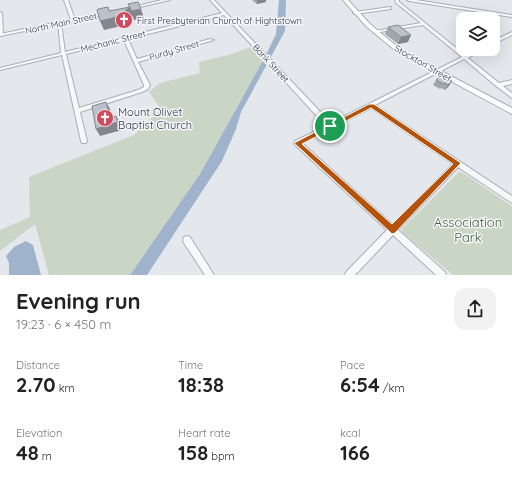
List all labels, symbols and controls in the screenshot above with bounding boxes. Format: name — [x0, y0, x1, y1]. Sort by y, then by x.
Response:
street label: North Main Street — [24, 10, 98, 36]
church icon: First Presbyterian Church of Hightstown — [114, 10, 134, 30]
map controls — [456, 12, 500, 56]
button: layers — [456, 12, 500, 56]
place label: First Presbyterian Church of Hightstown — [137, 15, 302, 26]
street label: Mechanic Street — [79, 28, 147, 54]
street label: Purdy Street — [148, 38, 200, 62]
street label: Bank Street — [250, 42, 292, 84]
street label: Stockton Street — [393, 42, 453, 84]
place label: Mount Olivet Baptist Church — [118, 105, 192, 132]
church icon: Mount Olivet Baptist Church — [95, 108, 115, 128]
pin — [313, 109, 347, 143]
icon: arrive — [319, 115, 341, 137]
park label: Association Park — [434, 214, 502, 245]
text: Evening run — [16, 287, 141, 315]
button: share — [454, 288, 496, 330]
text: 19:23 · 6 × 450 m — [16, 316, 111, 332]
text: Distance — [16, 358, 60, 372]
text: Time — [178, 358, 203, 372]
text: Pace — [340, 358, 365, 372]
text: 2.70 — [16, 372, 56, 397]
text: 18:38 — [178, 372, 224, 397]
text: 6:54 — [340, 372, 380, 397]
text: km — [56, 381, 75, 395]
text: /km — [380, 381, 404, 395]
text: Elevation — [16, 426, 62, 440]
text: Heart rate — [178, 426, 230, 440]
text: kcal — [340, 426, 361, 440]
text: 48 — [16, 440, 39, 465]
text: 158 — [178, 440, 208, 465]
text: 166 — [340, 440, 370, 465]
text: m — [39, 449, 52, 463]
text: bpm — [208, 449, 235, 463]

